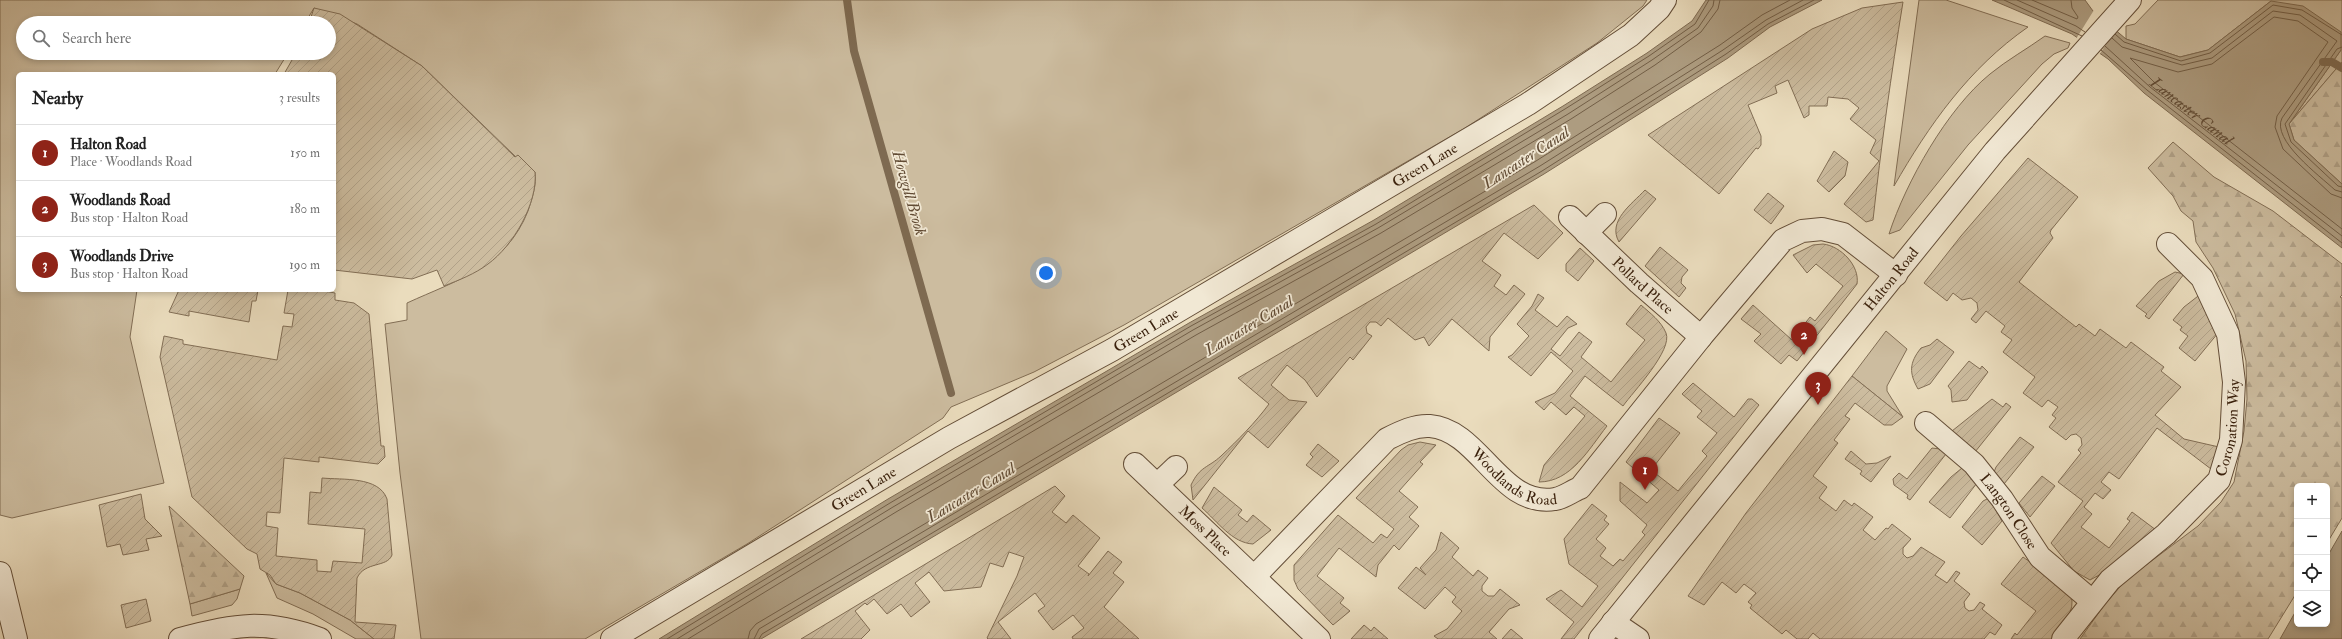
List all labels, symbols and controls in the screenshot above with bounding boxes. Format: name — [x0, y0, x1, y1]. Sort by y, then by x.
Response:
search box — [16, 16, 336, 60]
icon: search — [30, 27, 52, 49]
text: Search here — [62, 29, 131, 48]
water label: Lancaster Canal — [2145, 72, 2238, 151]
text: Nearby — [32, 88, 83, 109]
text: 3 results — [279, 90, 320, 106]
water label: Lancaster Canal — [1478, 122, 1574, 194]
text: Halton Road — [70, 135, 146, 154]
street label: Green Lane — [1389, 138, 1461, 192]
text: 1 — [43, 145, 47, 161]
text: 150 m — [290, 145, 320, 161]
water label: Howgill Brook — [887, 147, 931, 238]
text: Place · Woodlands Road — [70, 154, 192, 170]
text: Woodlands Road — [70, 191, 171, 210]
text: 2 — [42, 201, 48, 217]
text: 180 m — [290, 201, 320, 217]
text: Bus stop · Halton Road — [70, 210, 188, 226]
street label: Halton Road — [1860, 243, 1923, 315]
text: Woodlands Drive — [70, 247, 173, 266]
street label: Pollard Place — [1608, 253, 1678, 318]
text: 3 — [43, 257, 48, 273]
text: 190 m — [289, 257, 320, 273]
your location — [1036, 263, 1056, 283]
text: Bus stop · Halton Road — [70, 266, 188, 282]
water label: Lancaster Canal — [1200, 291, 1298, 361]
street label: Green Lane — [1110, 303, 1182, 357]
pin: 2 — [1791, 322, 1817, 355]
pin: 3 — [1805, 372, 1831, 405]
street label: Coronation Way — [2211, 378, 2244, 479]
street label: Woodlands Road — [1467, 443, 1559, 509]
pin: 1 — [1632, 457, 1658, 490]
water label: Lancaster Canal — [922, 458, 1020, 528]
street label: Green Lane — [828, 462, 900, 516]
street label: Langton Close — [1976, 469, 2042, 553]
map controls — [2294, 483, 2330, 627]
button: + — [2294, 483, 2330, 519]
street label: Moss Place — [1175, 501, 1236, 561]
button: − — [2294, 519, 2330, 555]
button: locate — [2294, 555, 2330, 591]
button: layers — [2294, 591, 2330, 627]

